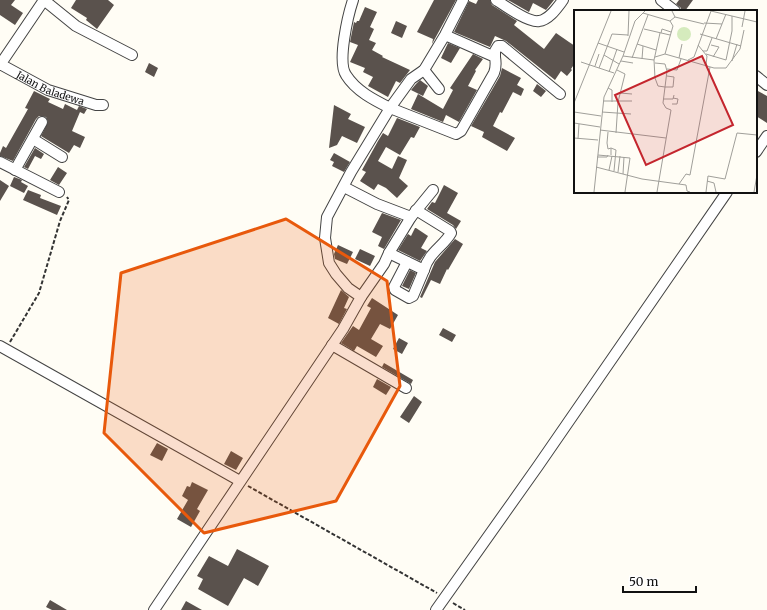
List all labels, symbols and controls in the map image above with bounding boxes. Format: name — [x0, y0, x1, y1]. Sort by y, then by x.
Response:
inset map — [574, 10, 757, 193]
street label: Jalan Baladewa — [13, 68, 86, 108]
scale bar — [623, 568, 696, 594]
text: 50 m — [629, 574, 658, 589]

